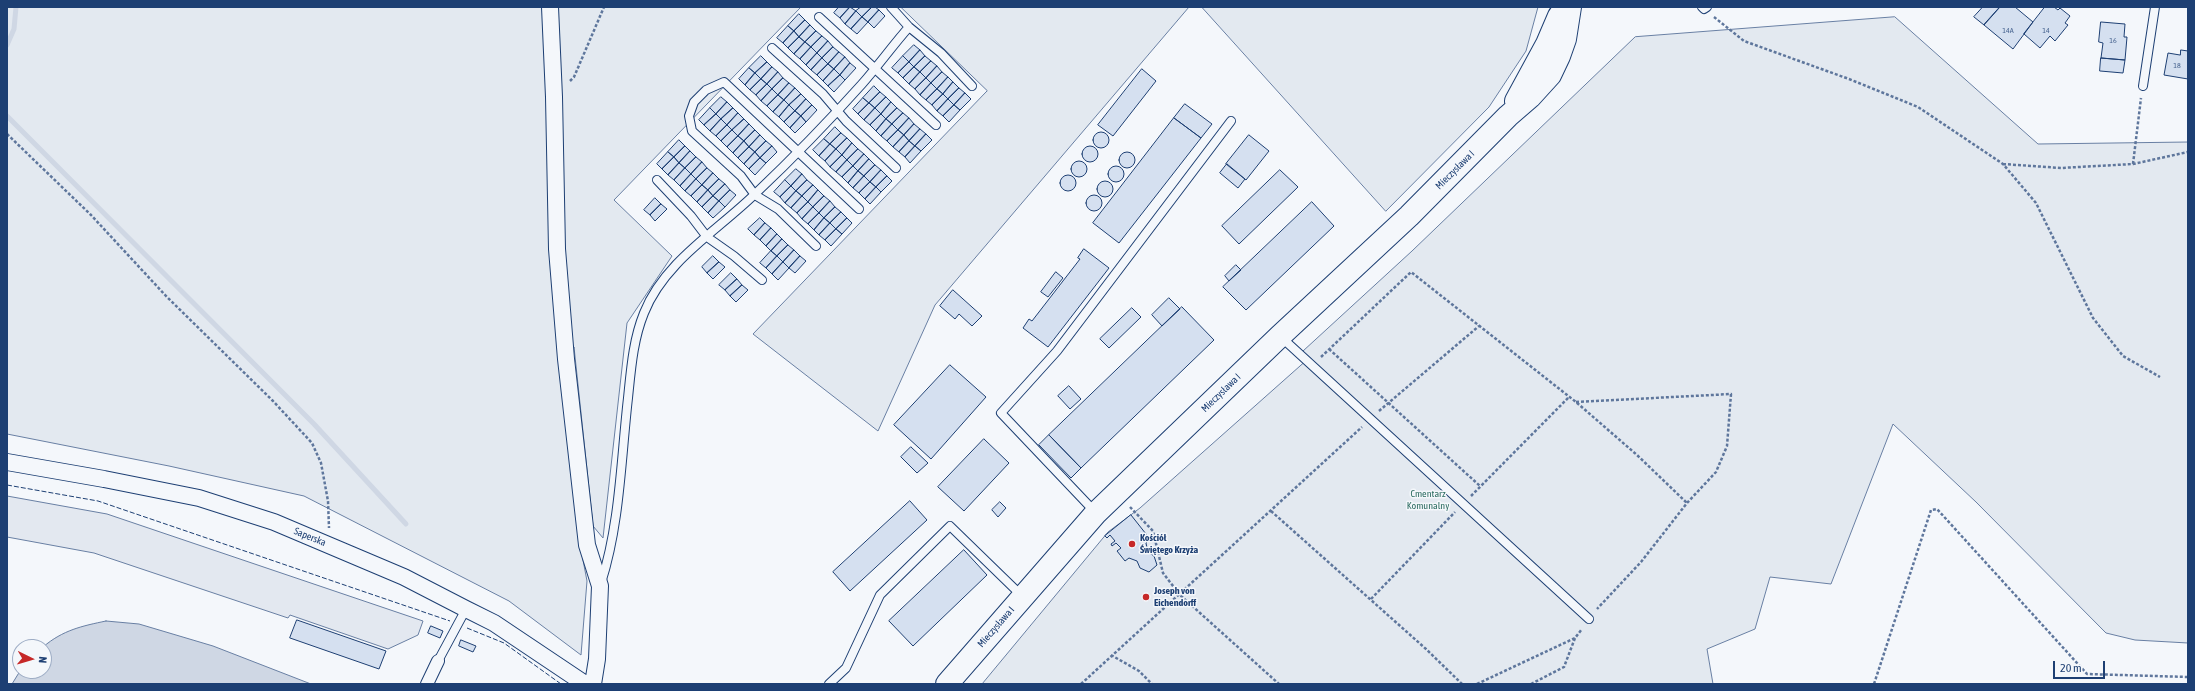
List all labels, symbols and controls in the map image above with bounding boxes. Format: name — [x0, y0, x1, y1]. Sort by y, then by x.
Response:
house number: 14A — [2002, 25, 2014, 35]
house number: 14 — [2042, 25, 2050, 35]
house number: 16 — [2109, 35, 2117, 45]
house number: 18 — [2173, 60, 2181, 70]
street label: Mieczysława I — [1433, 148, 1477, 192]
street label: Mieczysława I — [1199, 371, 1243, 415]
park label: Cmentarz Komunalny — [1407, 488, 1449, 512]
street label: Saperska — [292, 525, 328, 549]
place label: Kościół Świętego Krzyża — [1140, 532, 1198, 556]
marker: Kościół Świętego Krzyża — [1127, 539, 1137, 549]
place label: Joseph von Eichendorff — [1154, 585, 1196, 608]
marker: Joseph von Eichendorff — [1141, 592, 1151, 602]
street label: Mieczysława I — [975, 604, 1017, 650]
north arrow — [12, 639, 52, 679]
scale bar — [2055, 653, 2107, 679]
text: N — [37, 656, 49, 664]
text: 20 m — [2060, 661, 2082, 675]

